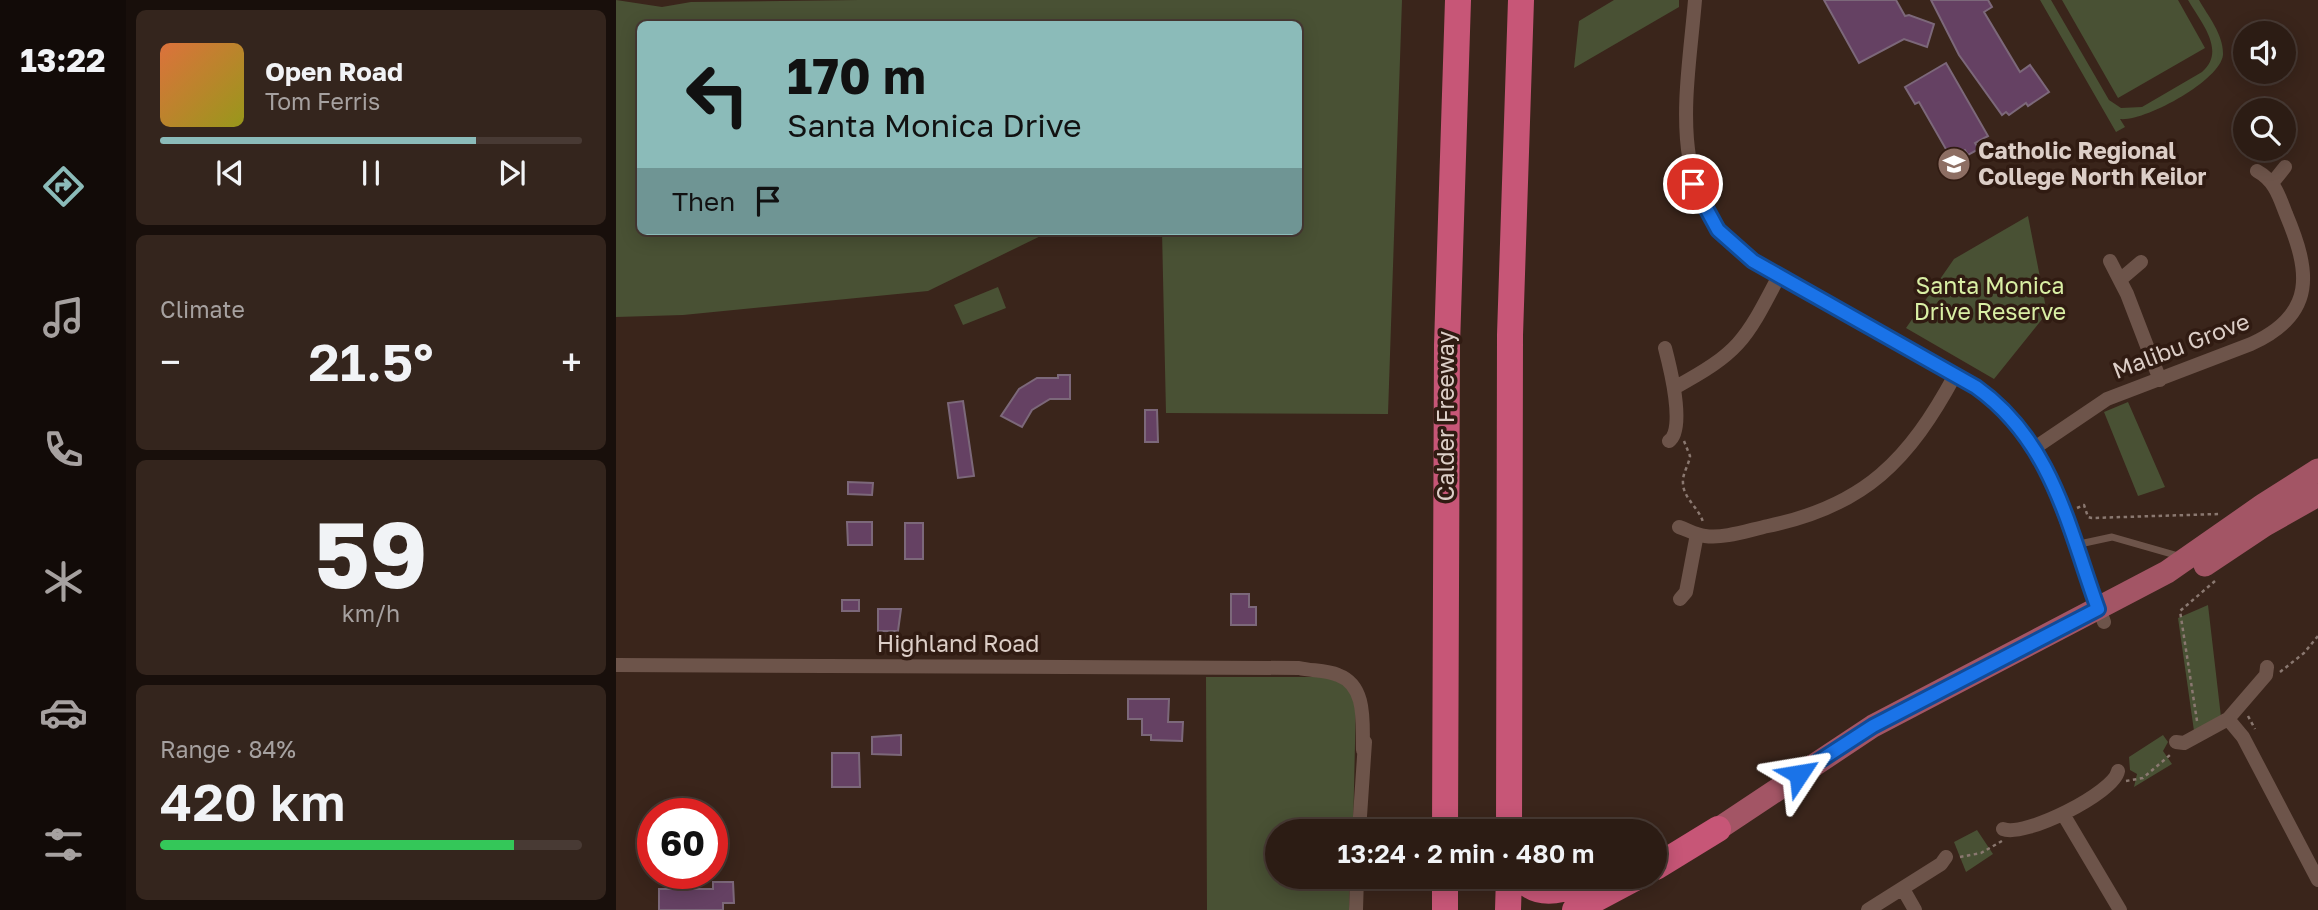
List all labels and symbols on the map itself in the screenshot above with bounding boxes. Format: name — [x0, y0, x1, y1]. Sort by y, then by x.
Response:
place label: Catholic Regional College North Keilor — [1978, 136, 2207, 190]
school or university icon: Catholic Regional College North Keilor — [1935, 145, 1973, 183]
pin — [1663, 154, 1723, 214]
park label: Santa Monica Drive Reserve — [1914, 271, 2066, 325]
street label: Malibu Grove — [2108, 306, 2253, 384]
street label: Calder Freeway — [1431, 331, 1459, 501]
street label: Highland Road — [877, 629, 1039, 657]
position arrow — [1762, 737, 1836, 811]
speed limit sign: 60 — [637, 798, 728, 889]

